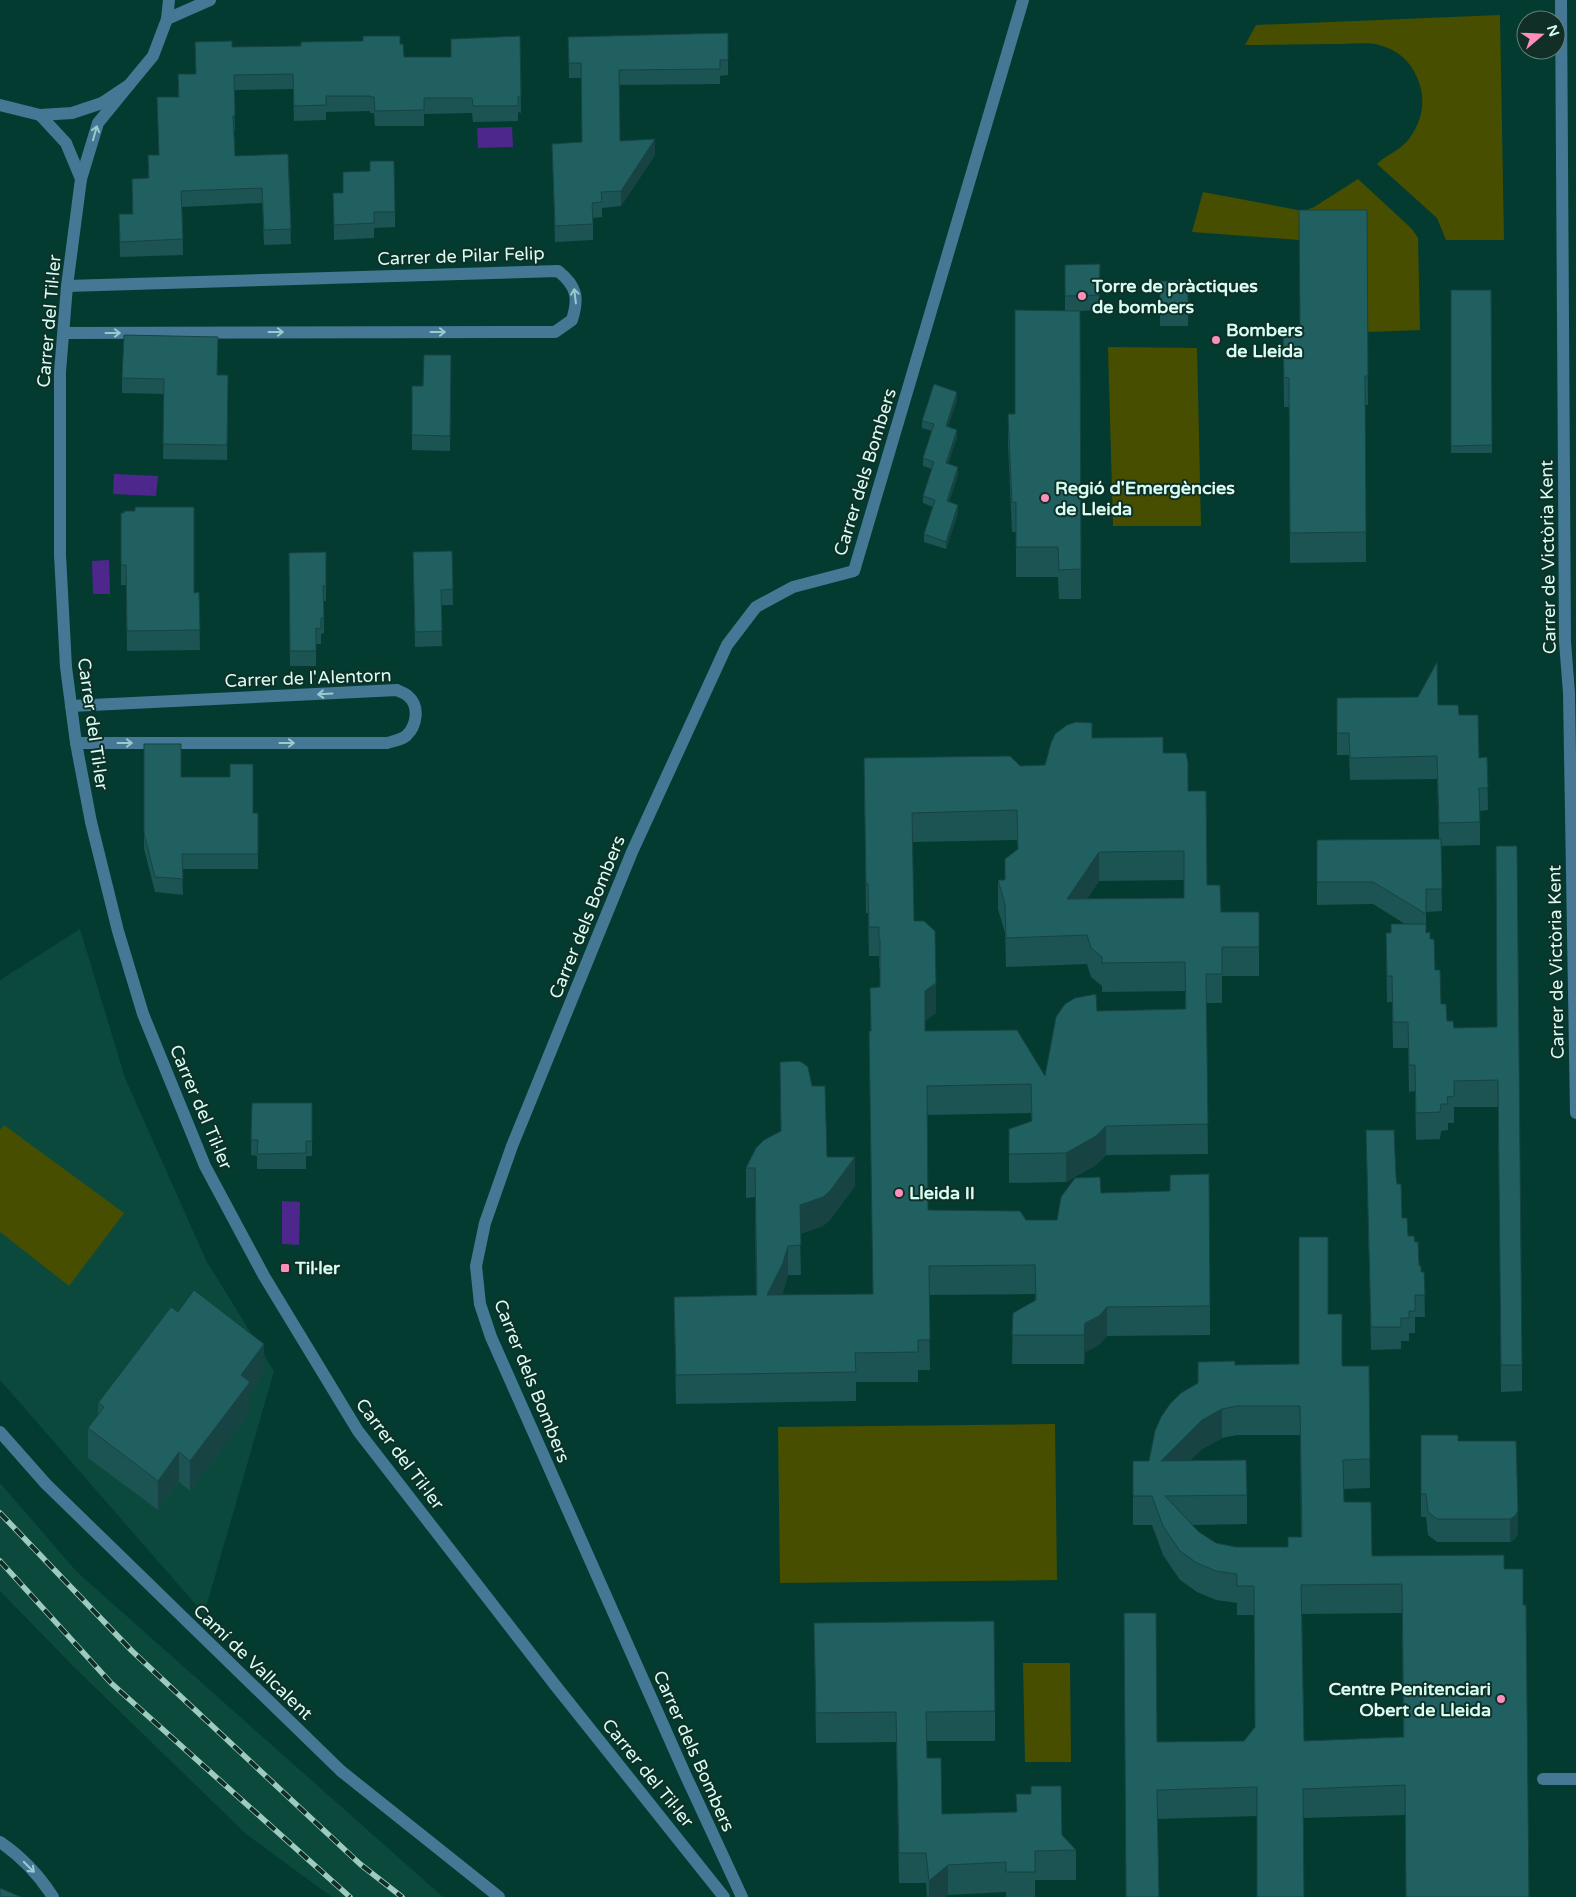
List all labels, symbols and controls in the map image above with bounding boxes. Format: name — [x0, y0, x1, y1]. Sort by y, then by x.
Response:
north arrow — [1516, 10, 1566, 60]
text: N — [1543, 23, 1563, 39]
one-way arrow — [90, 125, 100, 141]
street label: Carrer de Pilar Felip — [377, 242, 545, 270]
street label: Carrer del Til·ler — [32, 253, 66, 388]
place label: Torre de pràctiques de bombers — [1091, 275, 1258, 318]
one-way arrow — [570, 289, 580, 305]
marker: Torre de pràctiques de bombers — [1076, 290, 1088, 302]
place label: Bombers de Lleida — [1226, 319, 1303, 362]
one-way arrow — [267, 327, 283, 337]
one-way arrow — [430, 327, 446, 337]
one-way arrow — [104, 328, 121, 338]
marker: Bombers de Lleida — [1210, 334, 1222, 346]
street label: Carrer dels Bombers — [829, 385, 901, 559]
street label: Carrer de Victòria Kent — [1535, 460, 1561, 654]
place label: Regió d'Emergències de Lleida — [1055, 477, 1235, 520]
marker: Regió d'Emergències de Lleida — [1039, 492, 1051, 504]
street label: Carrer del Til·ler — [73, 656, 113, 792]
street label: Carrer de l'Alentorn — [224, 664, 392, 692]
one-way arrow — [317, 689, 333, 698]
one-way arrow — [116, 738, 132, 748]
one-way arrow — [278, 738, 295, 748]
street label: Carrer dels Bombers — [544, 832, 630, 1002]
street label: Carrer de Victòria Kent — [1543, 865, 1569, 1059]
street label: Carrer del Til·ler — [165, 1041, 237, 1173]
place label: Lleida II — [909, 1182, 975, 1204]
marker: Lleida II — [893, 1187, 905, 1199]
place label: Til·ler — [294, 1257, 341, 1279]
marker: Til·ler — [279, 1262, 291, 1274]
street label: Carrer dels Bombers — [489, 1296, 575, 1466]
street label: Carrer del Til·ler — [351, 1394, 449, 1514]
street label: Camí de Vallcalent — [189, 1600, 317, 1725]
street label: Carrer dels Bombers — [649, 1667, 739, 1835]
place label: Centre Penitenciari Obert de Lleida — [1329, 1678, 1491, 1721]
marker: Centre Penitenciari Obert de Lleida — [1495, 1693, 1507, 1705]
street label: Carrer del Til·ler — [597, 1714, 699, 1832]
one-way arrow — [23, 1861, 36, 1873]

